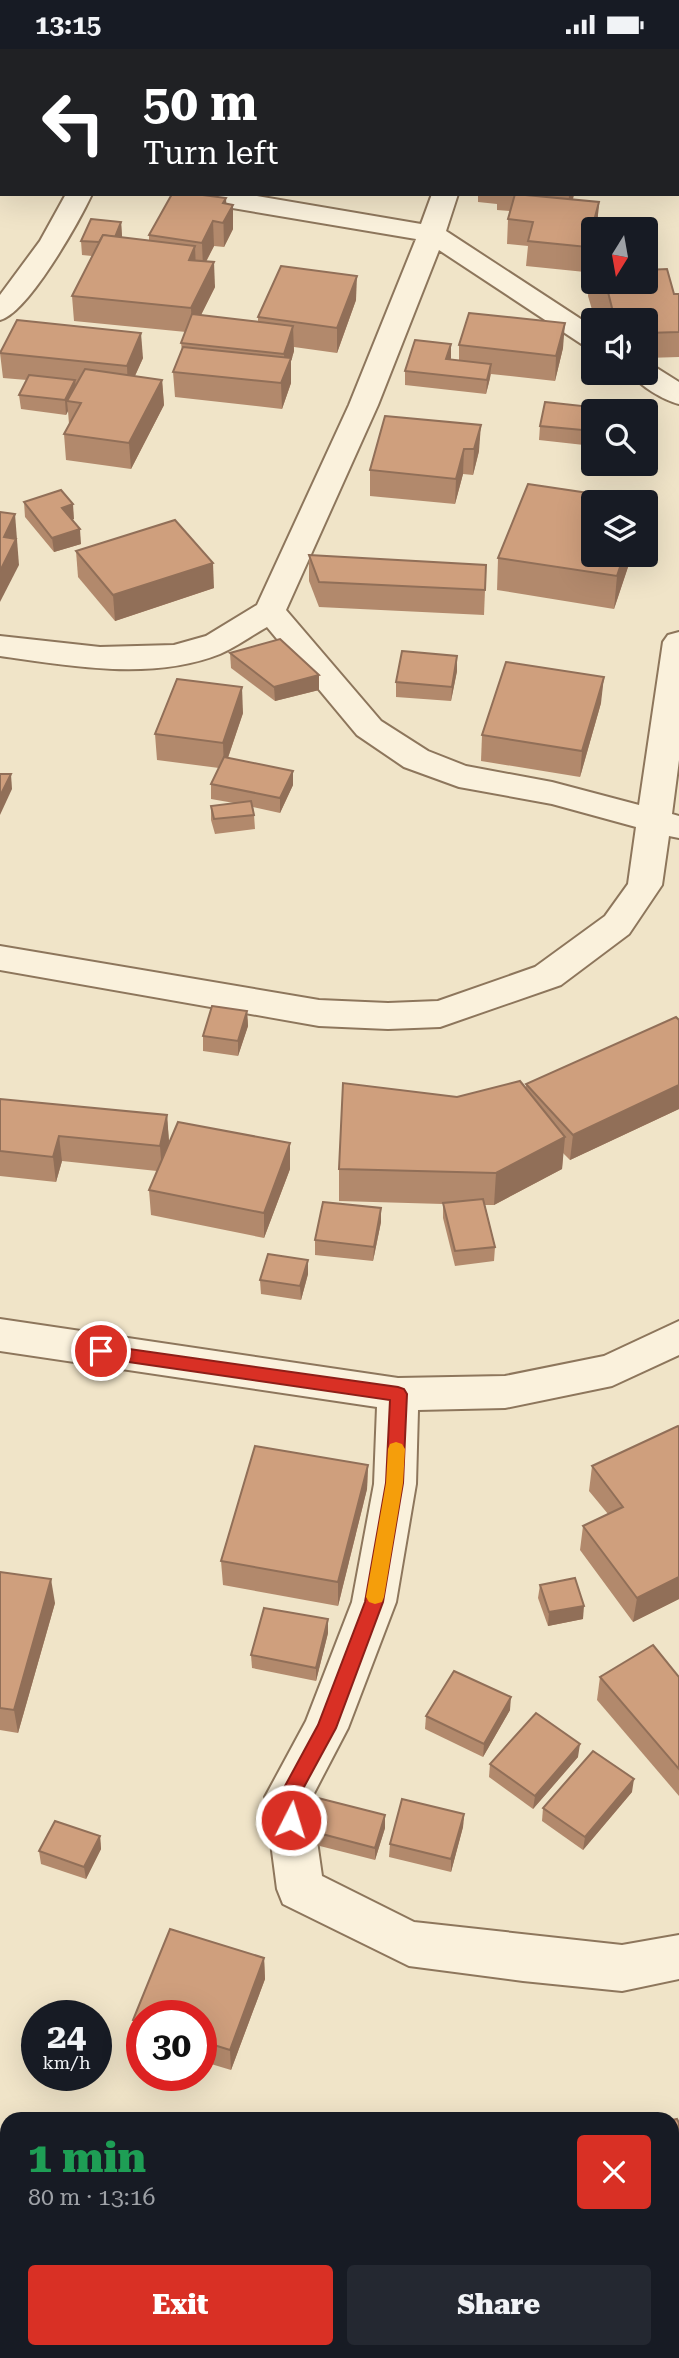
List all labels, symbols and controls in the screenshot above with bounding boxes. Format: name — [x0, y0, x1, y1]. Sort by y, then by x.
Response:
text: 13:15 — [35, 10, 101, 40]
text: 50 m — [143, 75, 258, 132]
icon: left — [28, 77, 119, 168]
text: Turn left — [143, 134, 278, 172]
north arrow — [581, 217, 658, 294]
map controls — [581, 217, 658, 567]
button: sound — [581, 308, 658, 385]
button: search — [581, 399, 658, 476]
button: layers — [581, 490, 658, 567]
pin — [71, 1321, 131, 1381]
icon: arrive — [82, 1332, 120, 1370]
position arrow — [254, 1783, 328, 1857]
speed limit sign: 30 — [126, 2000, 217, 2091]
text: 24 — [47, 2016, 86, 2057]
text: km/h — [42, 2052, 91, 2073]
text: 1 min — [28, 2133, 146, 2182]
button: close — [577, 2135, 651, 2209]
text: 80 m · 13:16 — [28, 2184, 155, 2211]
button: Exit — [28, 2265, 333, 2345]
button: Share — [347, 2265, 651, 2345]

